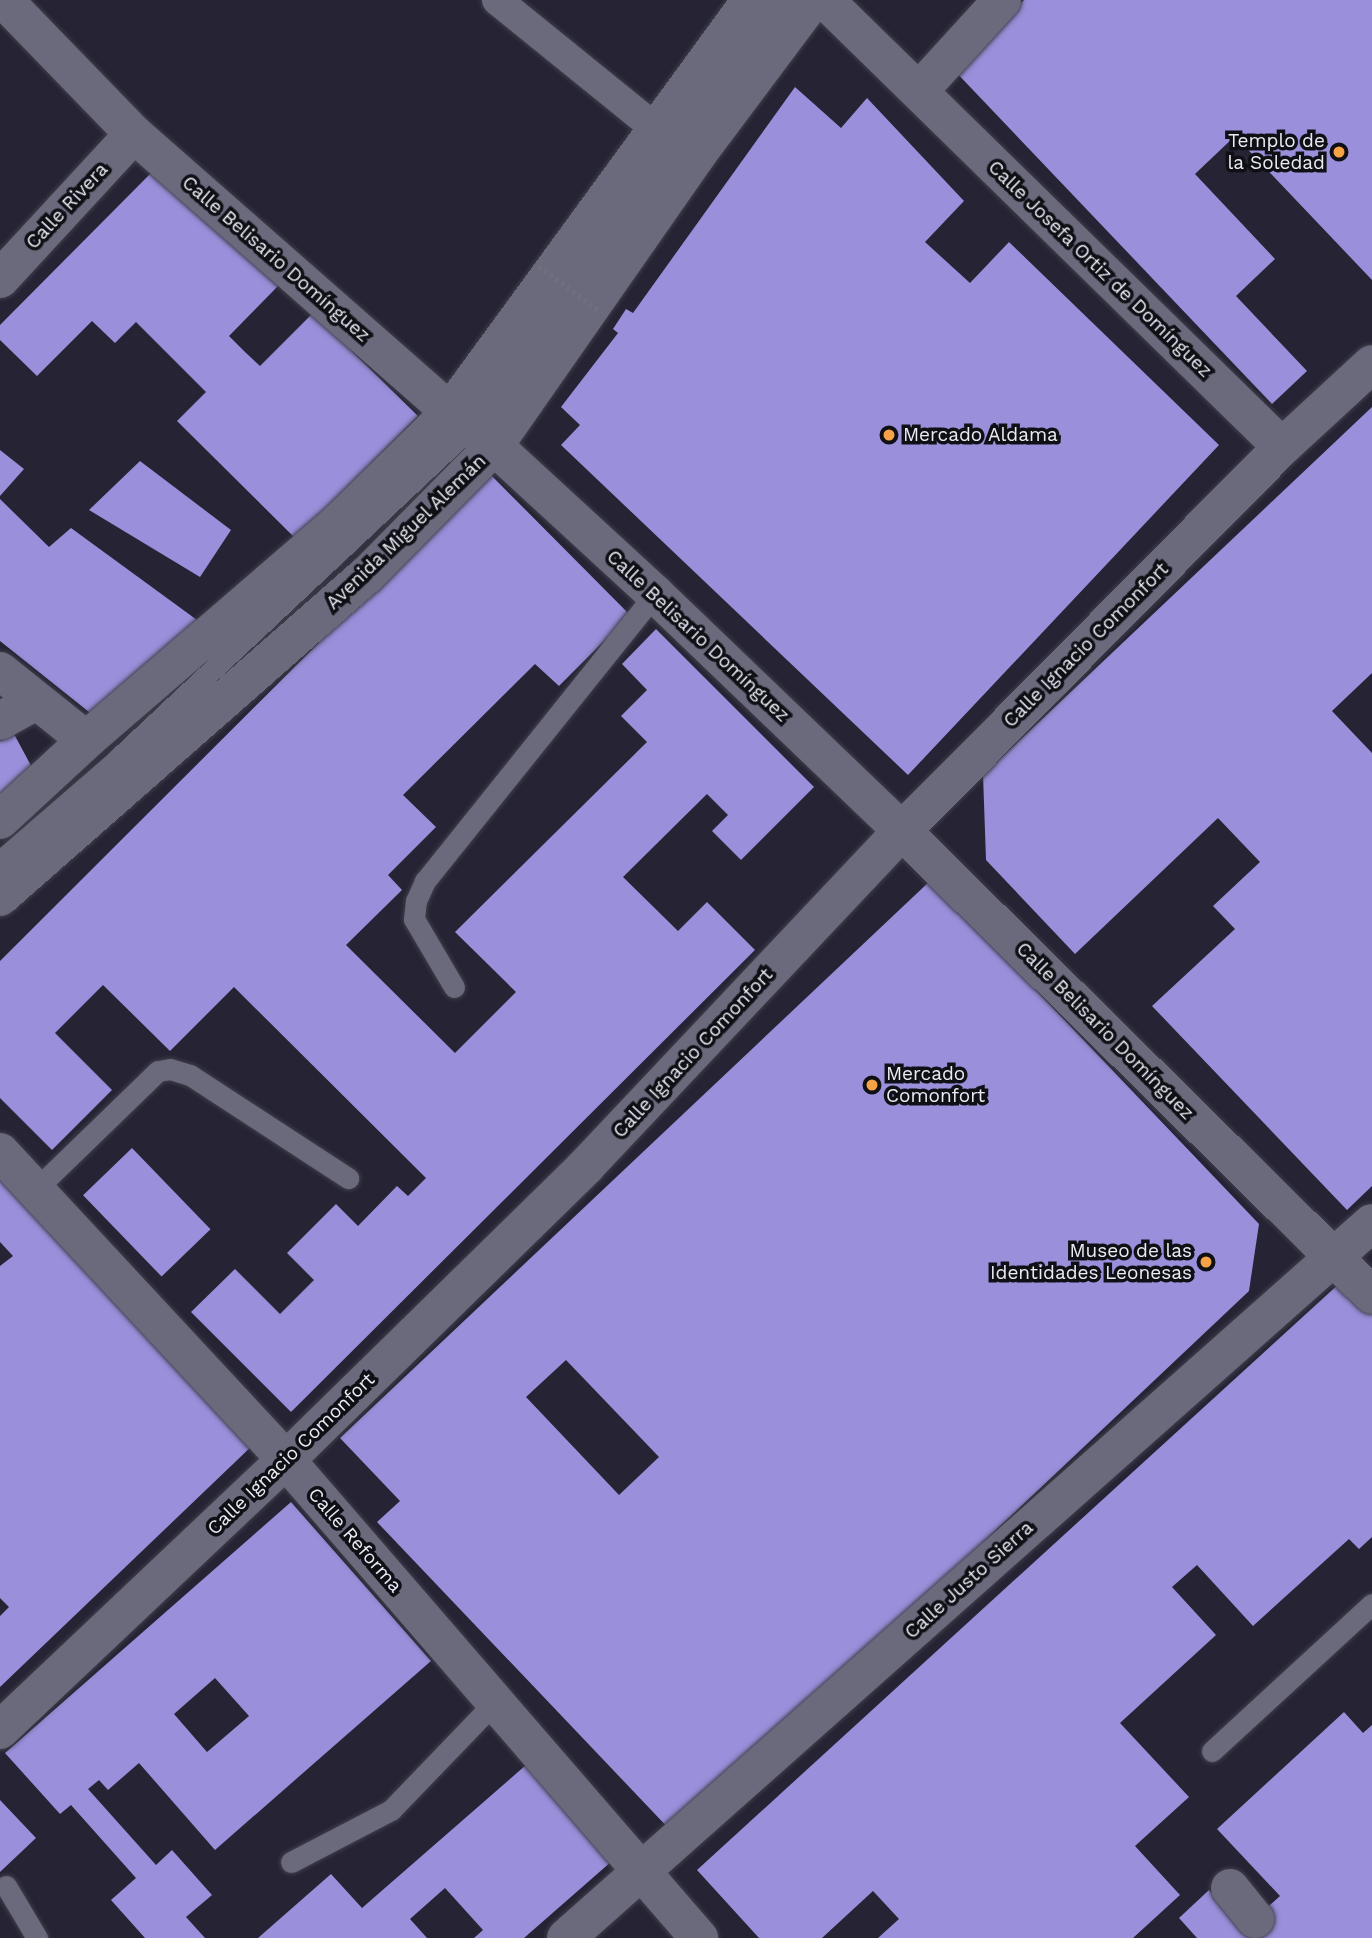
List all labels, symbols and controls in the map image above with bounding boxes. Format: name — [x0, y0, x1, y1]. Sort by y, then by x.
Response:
place label: Templo de la Soledad — [1227, 130, 1325, 174]
marker: Templo de la Soledad — [1331, 144, 1347, 160]
street label: Calle Josefa Ortiz de Domínguez — [983, 156, 1217, 382]
street label: Calle Rivera — [21, 158, 113, 254]
street label: Calle Belisario Domínguez — [177, 171, 375, 347]
place label: Mercado Aldama — [903, 424, 1059, 446]
marker: Mercado Aldama — [881, 427, 897, 443]
street label: Avenida Miguel Alemán — [321, 449, 491, 615]
street label: Calle Belisario Domínguez — [602, 545, 794, 727]
street label: Calle Ignacio Comonfort — [999, 558, 1173, 732]
street label: Calle Belisario Domínguez — [1012, 938, 1198, 1124]
street label: Calle Ignacio Comonfort — [608, 963, 778, 1143]
place label: Mercado Comonfort — [886, 1063, 985, 1107]
marker: Mercado Comonfort — [864, 1077, 880, 1093]
place label: Museo de las Identidades Leonesas — [990, 1240, 1192, 1284]
marker: Museo de las Identidades Leonesas — [1198, 1254, 1214, 1270]
street label: Calle Ignacio Comonfort — [203, 1368, 379, 1540]
street label: Calle Reforma — [303, 1483, 407, 1597]
street label: Calle Justo Sierra — [900, 1516, 1038, 1644]

